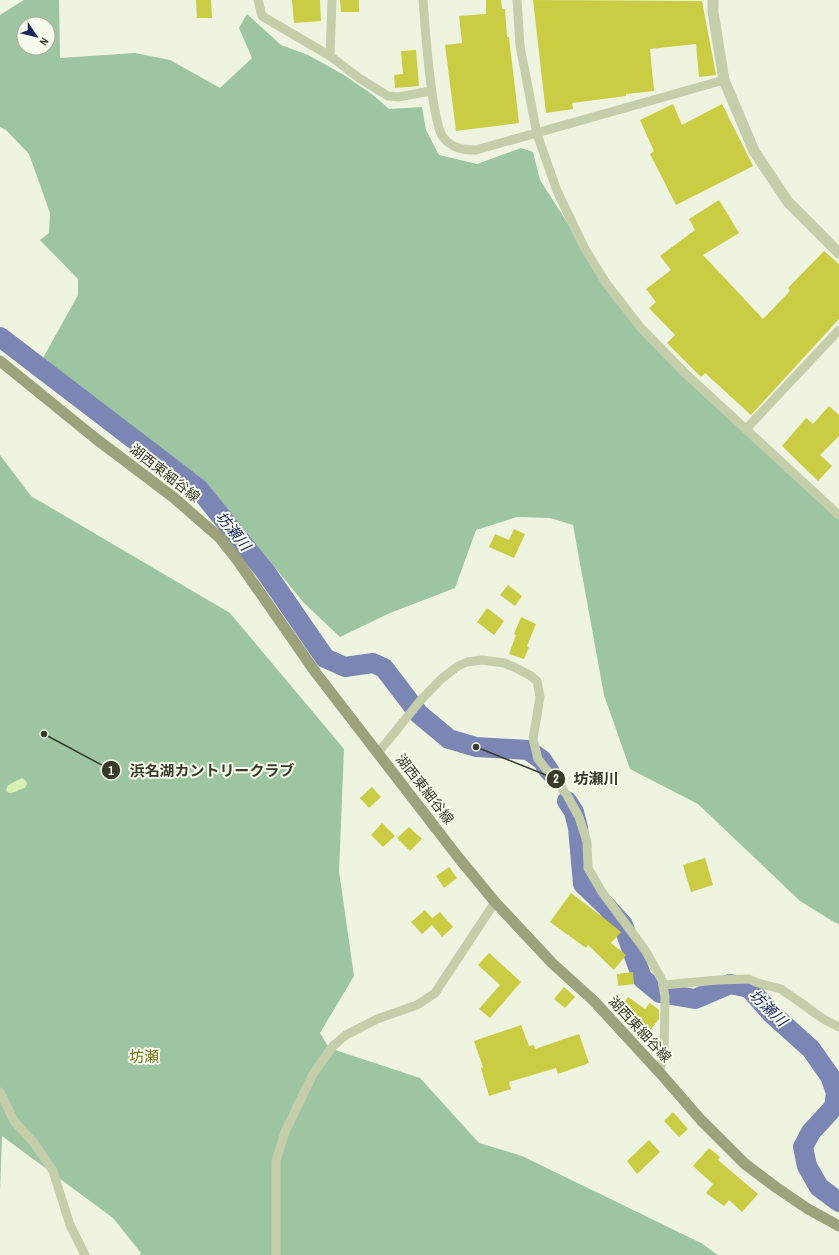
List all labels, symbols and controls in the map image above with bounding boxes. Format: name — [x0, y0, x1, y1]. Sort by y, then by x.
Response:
north arrow — [16, 16, 56, 56]
text: N — [37, 35, 52, 48]
street label: 湖西東細谷線 — [126, 440, 204, 506]
water label: 坊瀬川 — [211, 507, 257, 556]
street label: 湖西東細谷線 — [392, 750, 458, 828]
callout: 浜名湖カントリークラブ — [101, 757, 302, 784]
text: 浜名湖カントリークラブ — [129, 760, 295, 781]
text: 1 — [108, 763, 114, 779]
callout: 坊瀬川 — [546, 765, 627, 792]
text: 坊瀬川 — [573, 768, 619, 789]
text: 2 — [553, 771, 559, 787]
water label: 坊瀬川 — [745, 984, 793, 1032]
street label: 湖西東細谷線 — [605, 992, 675, 1066]
district label: 坊瀬 — [129, 1046, 159, 1067]

